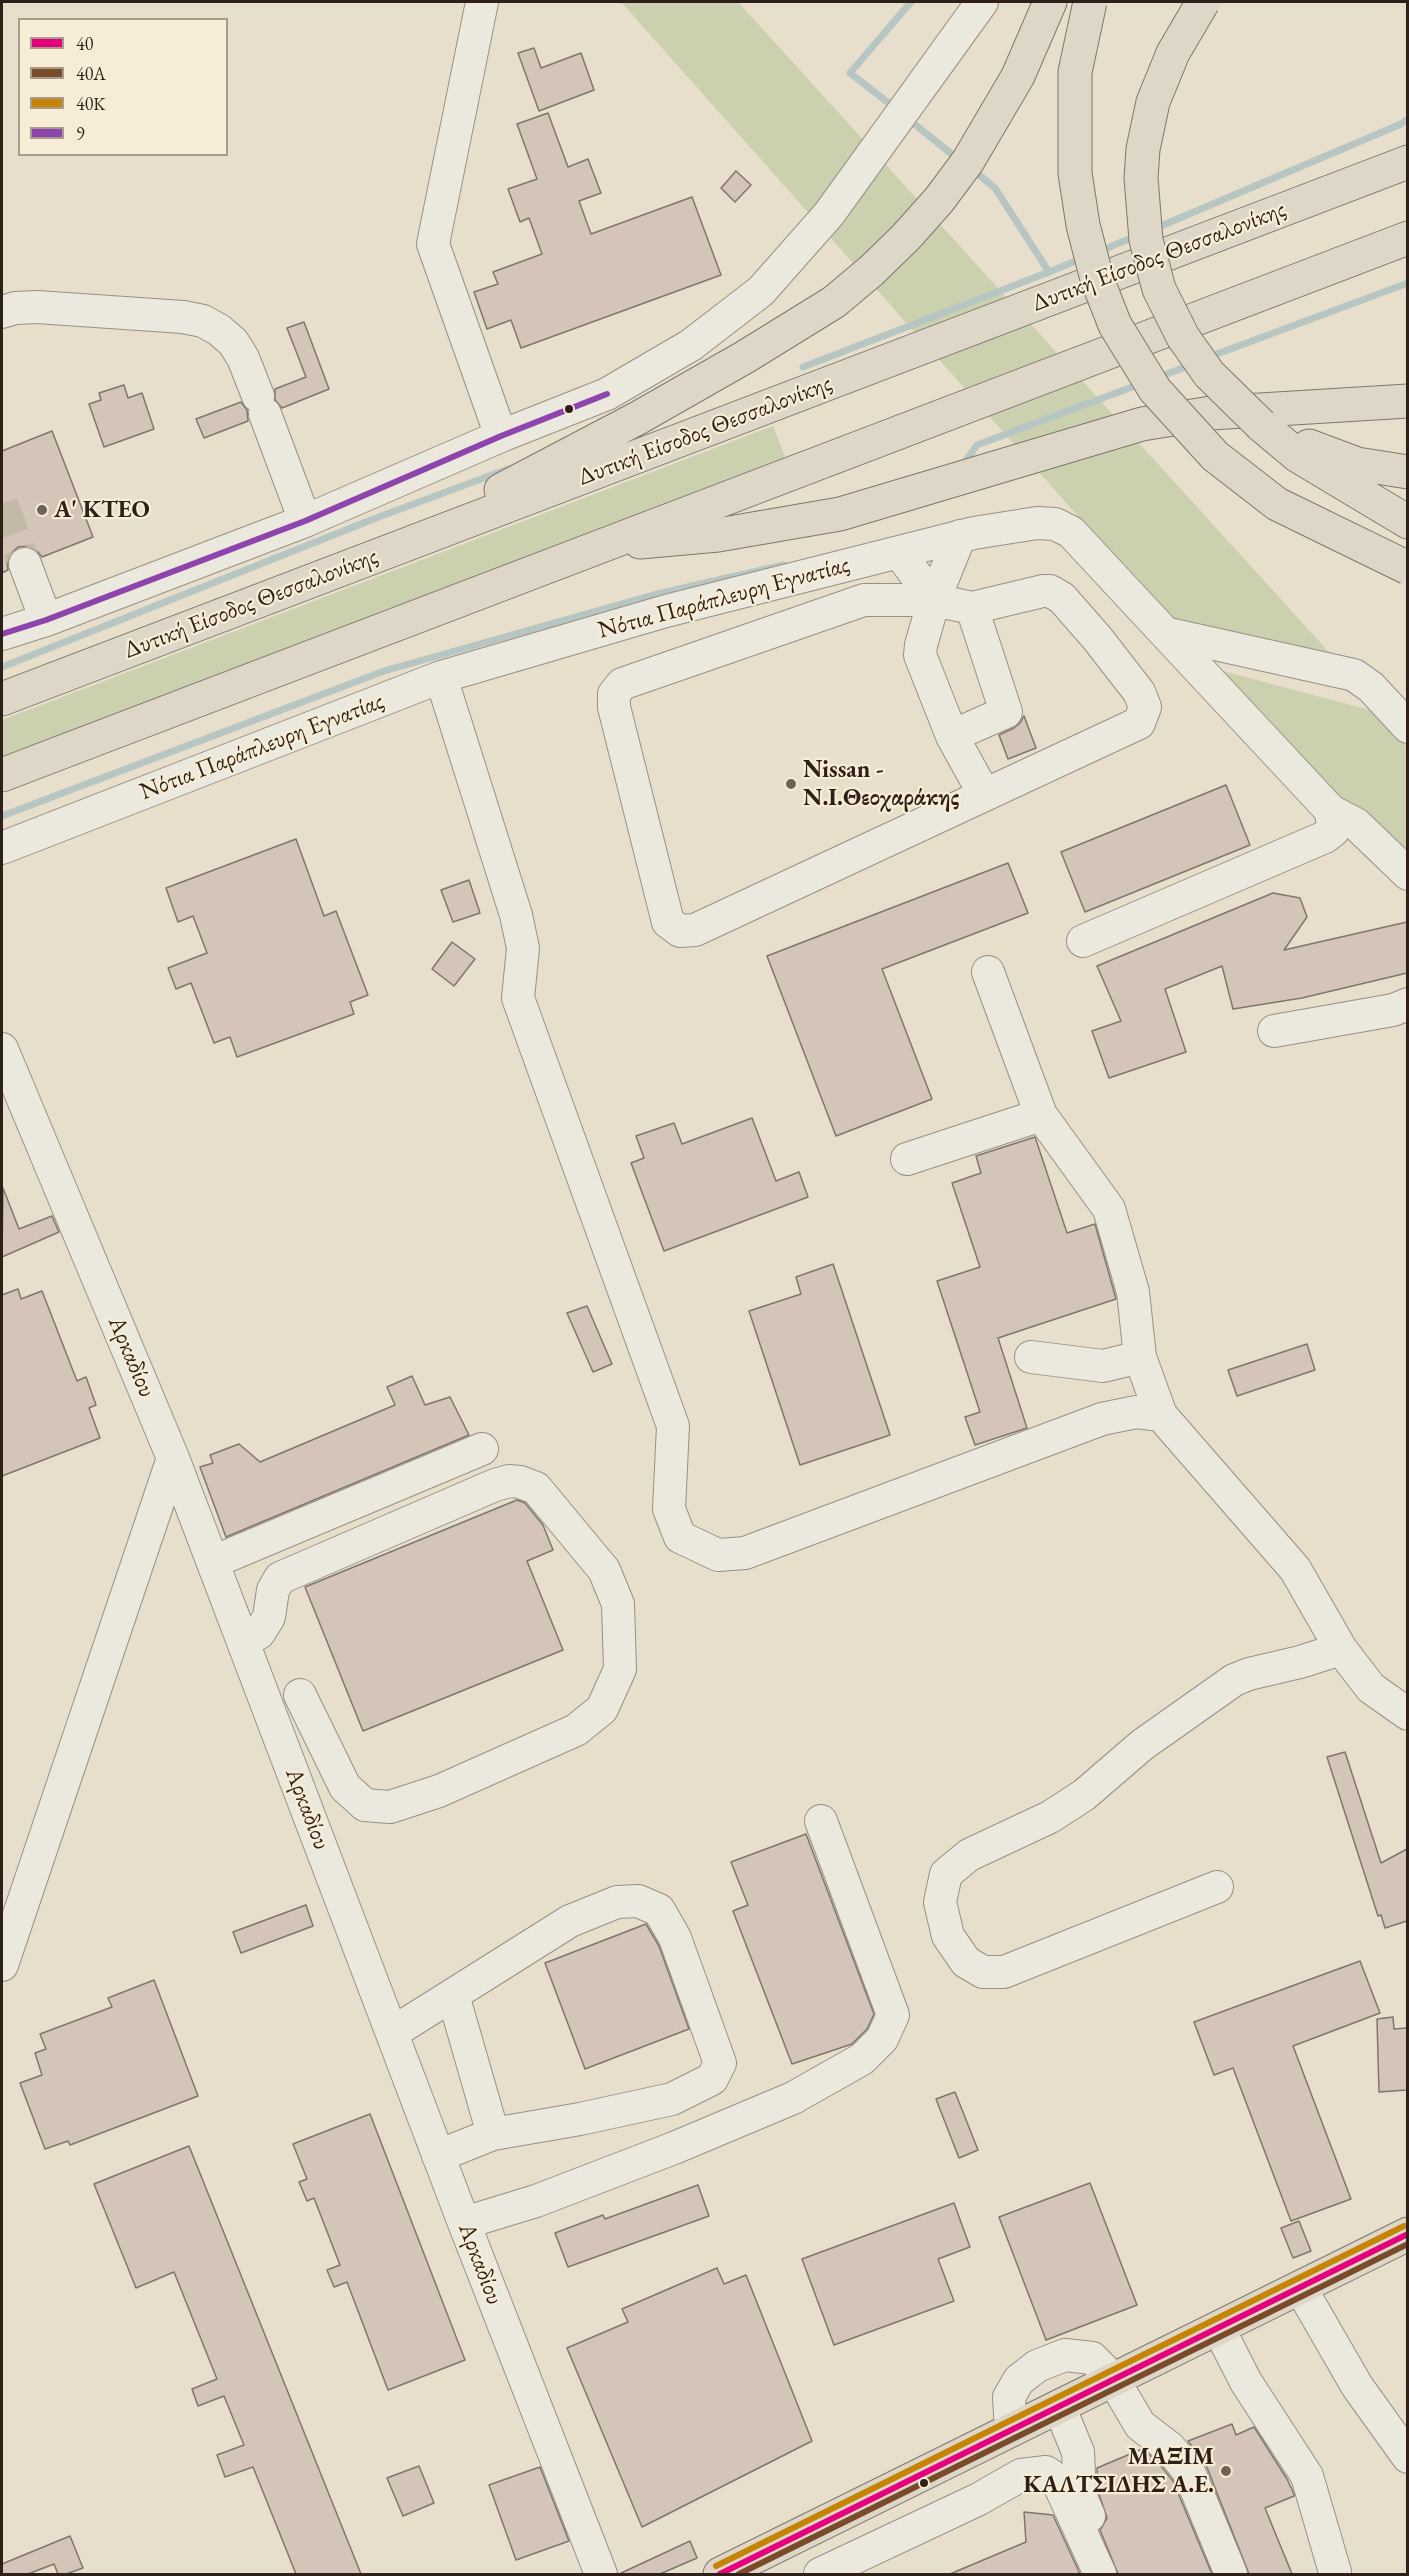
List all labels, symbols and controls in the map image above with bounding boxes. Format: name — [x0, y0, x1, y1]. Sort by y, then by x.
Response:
legend — [18, 18, 228, 156]
text: 40 — [76, 32, 93, 55]
text: 40Α — [76, 62, 106, 85]
text: 40Κ — [76, 92, 106, 115]
text: 9 — [76, 122, 85, 145]
street label: Δυτική Είσοδος Θεσσαλονίκης — [1028, 195, 1290, 319]
street label: Δυτική Είσοδος Θεσσαλονίκης — [574, 369, 836, 493]
unlabelled marker — [563, 403, 575, 415]
place label: Α' ΚΤΕΟ — [54, 496, 150, 524]
marker: Α' ΚΤΕΟ — [35, 503, 49, 517]
street label: Δυτική Είσοδος Θεσσαλονίκης — [120, 542, 382, 666]
street label: Νότια Παράπλευρη Εγνατίας — [595, 551, 853, 645]
street label: Νότια Παράπλευρη Εγνατίας — [136, 687, 388, 807]
place label: Nissan - Ν.Ι.Θεοχαράκης — [803, 756, 959, 812]
marker: Nissan - Ν.Ι.Θεοχαράκης — [784, 777, 798, 791]
street label: Αρκαδίου — [101, 1312, 161, 1402]
street label: Αρκαδίου — [278, 1764, 336, 1854]
street label: Αρκαδίου — [451, 2219, 509, 2309]
place label: ΜΑΞΙΜ ΚΑΛΤΣΙΔΗΣ Α.Ε. — [1023, 2443, 1214, 2499]
marker: ΜΑΞΙΜ ΚΑΛΤΣΙΔΗΣ Α.Ε. — [1219, 2464, 1233, 2478]
unlabelled marker — [918, 2477, 930, 2489]

